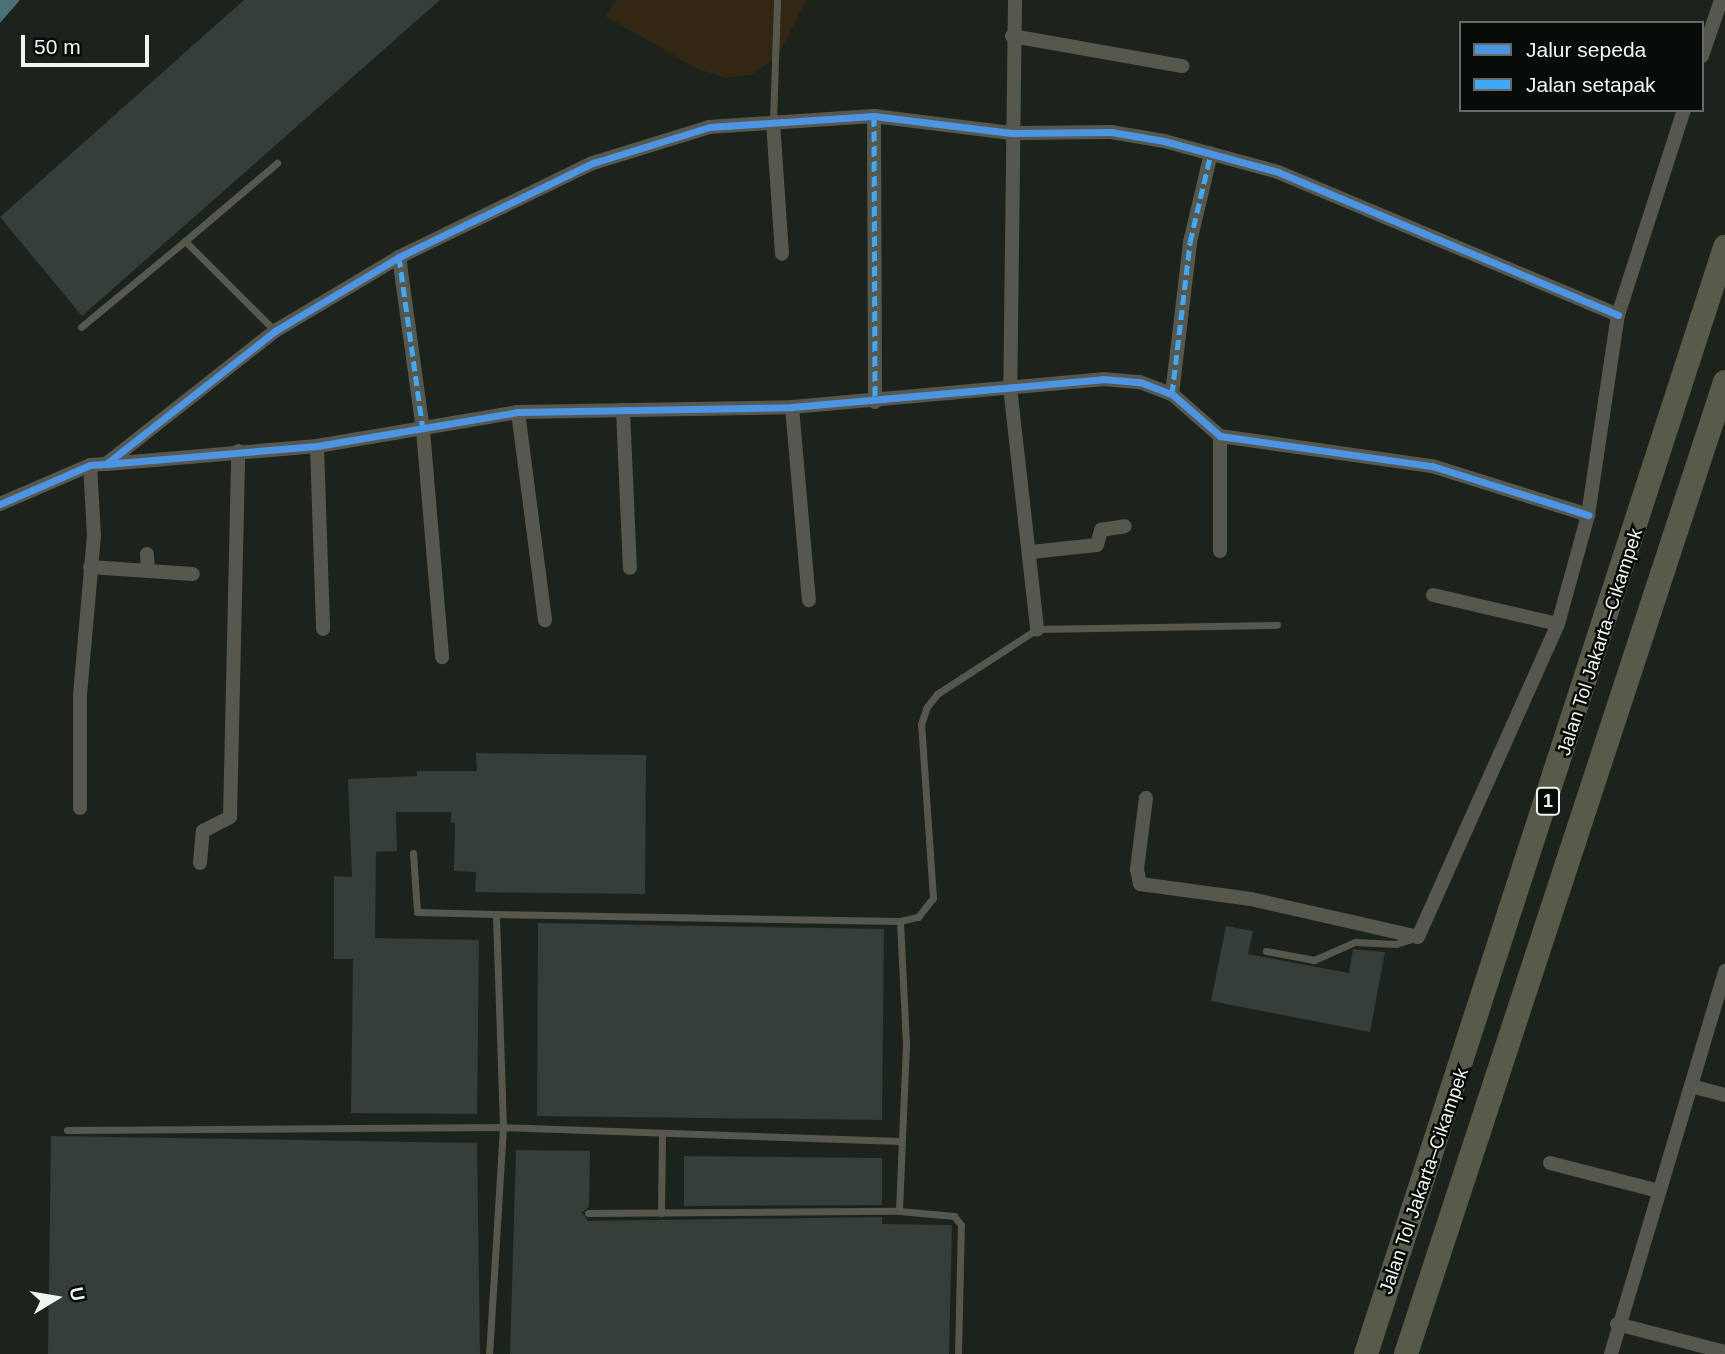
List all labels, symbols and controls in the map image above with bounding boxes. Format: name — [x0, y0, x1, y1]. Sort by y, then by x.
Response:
scale bar — [24, 21, 152, 65]
legend — [1459, 21, 1704, 112]
text: 50 m — [34, 35, 81, 58]
text: Jalur sepeda — [1526, 38, 1646, 61]
text: Jalan setapak — [1526, 73, 1656, 96]
street label: Jalan Tol Jakarta–Cikampek — [1552, 525, 1648, 759]
road number: 1 — [1536, 786, 1560, 816]
street label: Jalan Tol Jakarta–Cikampek — [1375, 1065, 1473, 1297]
north arrow — [21, 1263, 91, 1333]
text: U — [65, 1285, 89, 1303]

